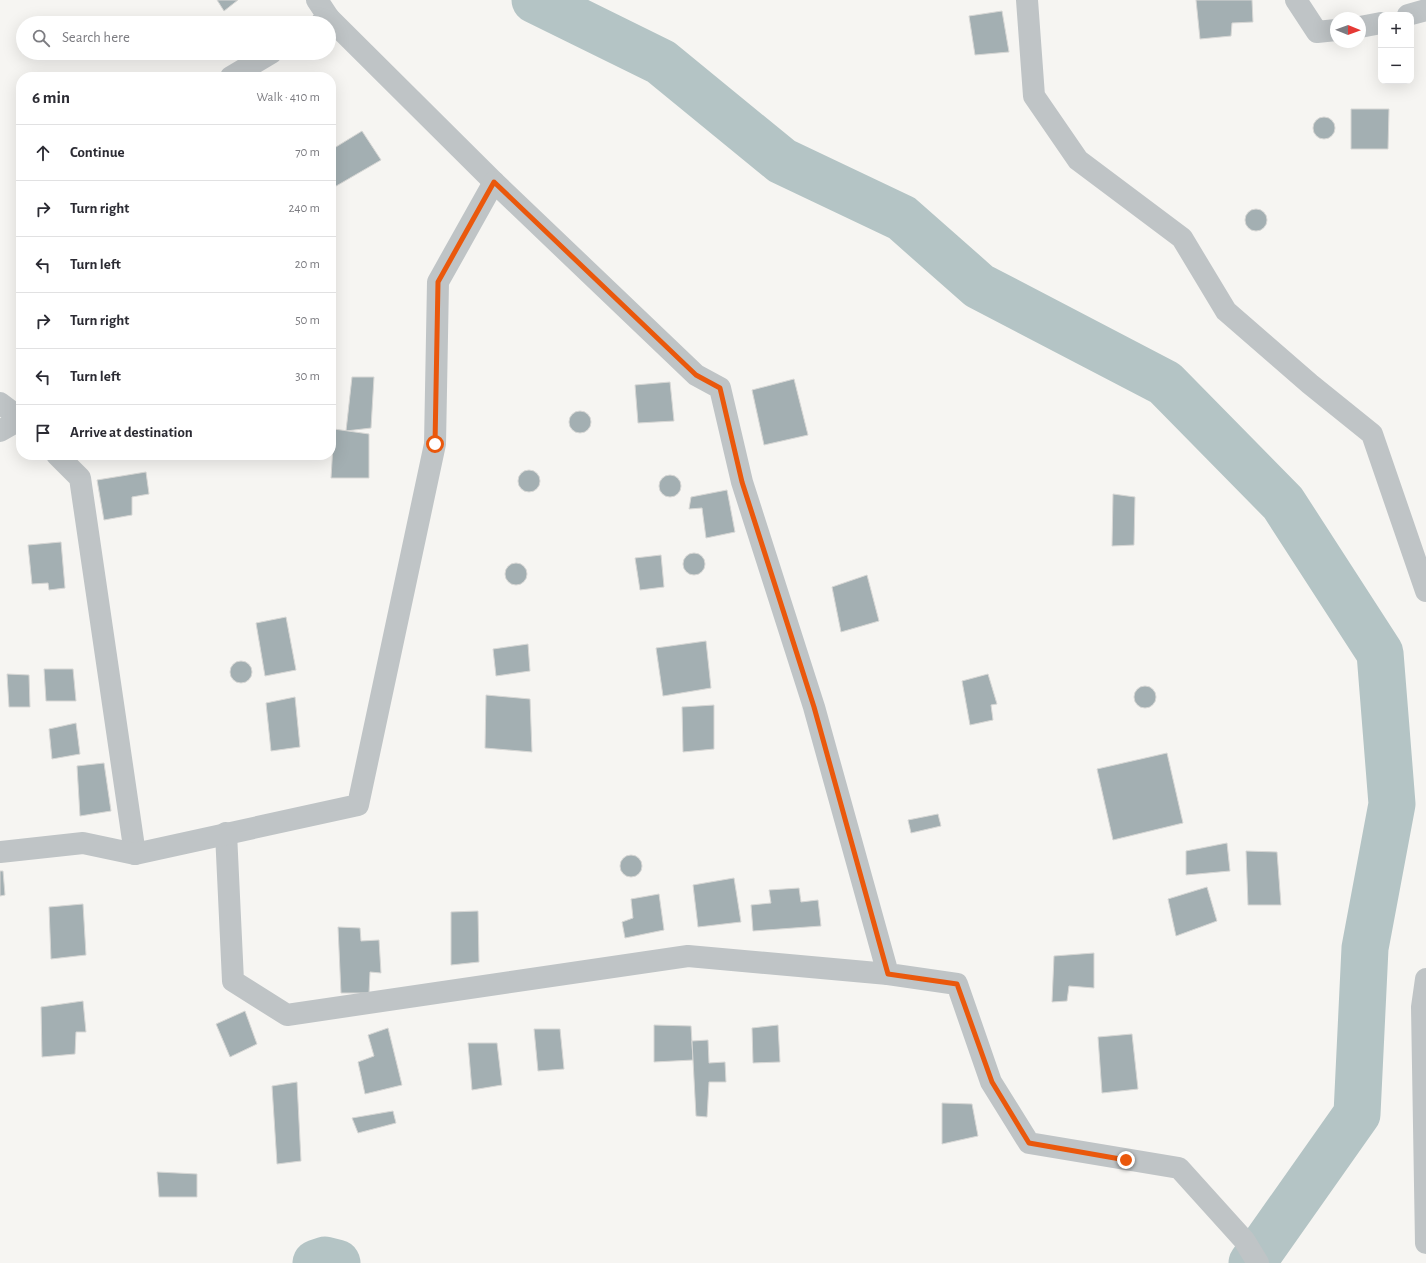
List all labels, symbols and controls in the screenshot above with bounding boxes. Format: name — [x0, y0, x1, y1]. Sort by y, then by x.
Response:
north arrow — [1330, 12, 1366, 48]
map controls — [1378, 12, 1414, 84]
button: + — [1378, 12, 1414, 48]
search box — [16, 16, 336, 60]
icon: search — [30, 27, 52, 49]
text: Search here — [62, 30, 130, 45]
button: − — [1378, 48, 1414, 84]
text: 6 min — [32, 89, 70, 106]
text: Walk · 410 m — [257, 91, 320, 104]
icon: ahead — [32, 142, 54, 164]
text: Continue — [70, 145, 125, 160]
text: 70 m — [295, 146, 320, 159]
icon: right — [32, 198, 54, 220]
text: Turn right — [70, 201, 129, 216]
text: 240 m — [288, 202, 320, 215]
icon: left — [32, 254, 54, 276]
text: Turn left — [70, 257, 121, 272]
text: 20 m — [295, 258, 320, 271]
icon: right — [32, 310, 54, 332]
text: Turn right — [70, 313, 129, 328]
text: 50 m — [295, 314, 320, 327]
icon: left — [32, 366, 54, 388]
text: Turn left — [70, 369, 121, 384]
text: 30 m — [295, 370, 320, 383]
icon: arrive — [32, 422, 54, 444]
text: Arrive at destination — [70, 425, 193, 440]
route start — [426, 435, 444, 453]
route end — [1117, 1151, 1135, 1169]

